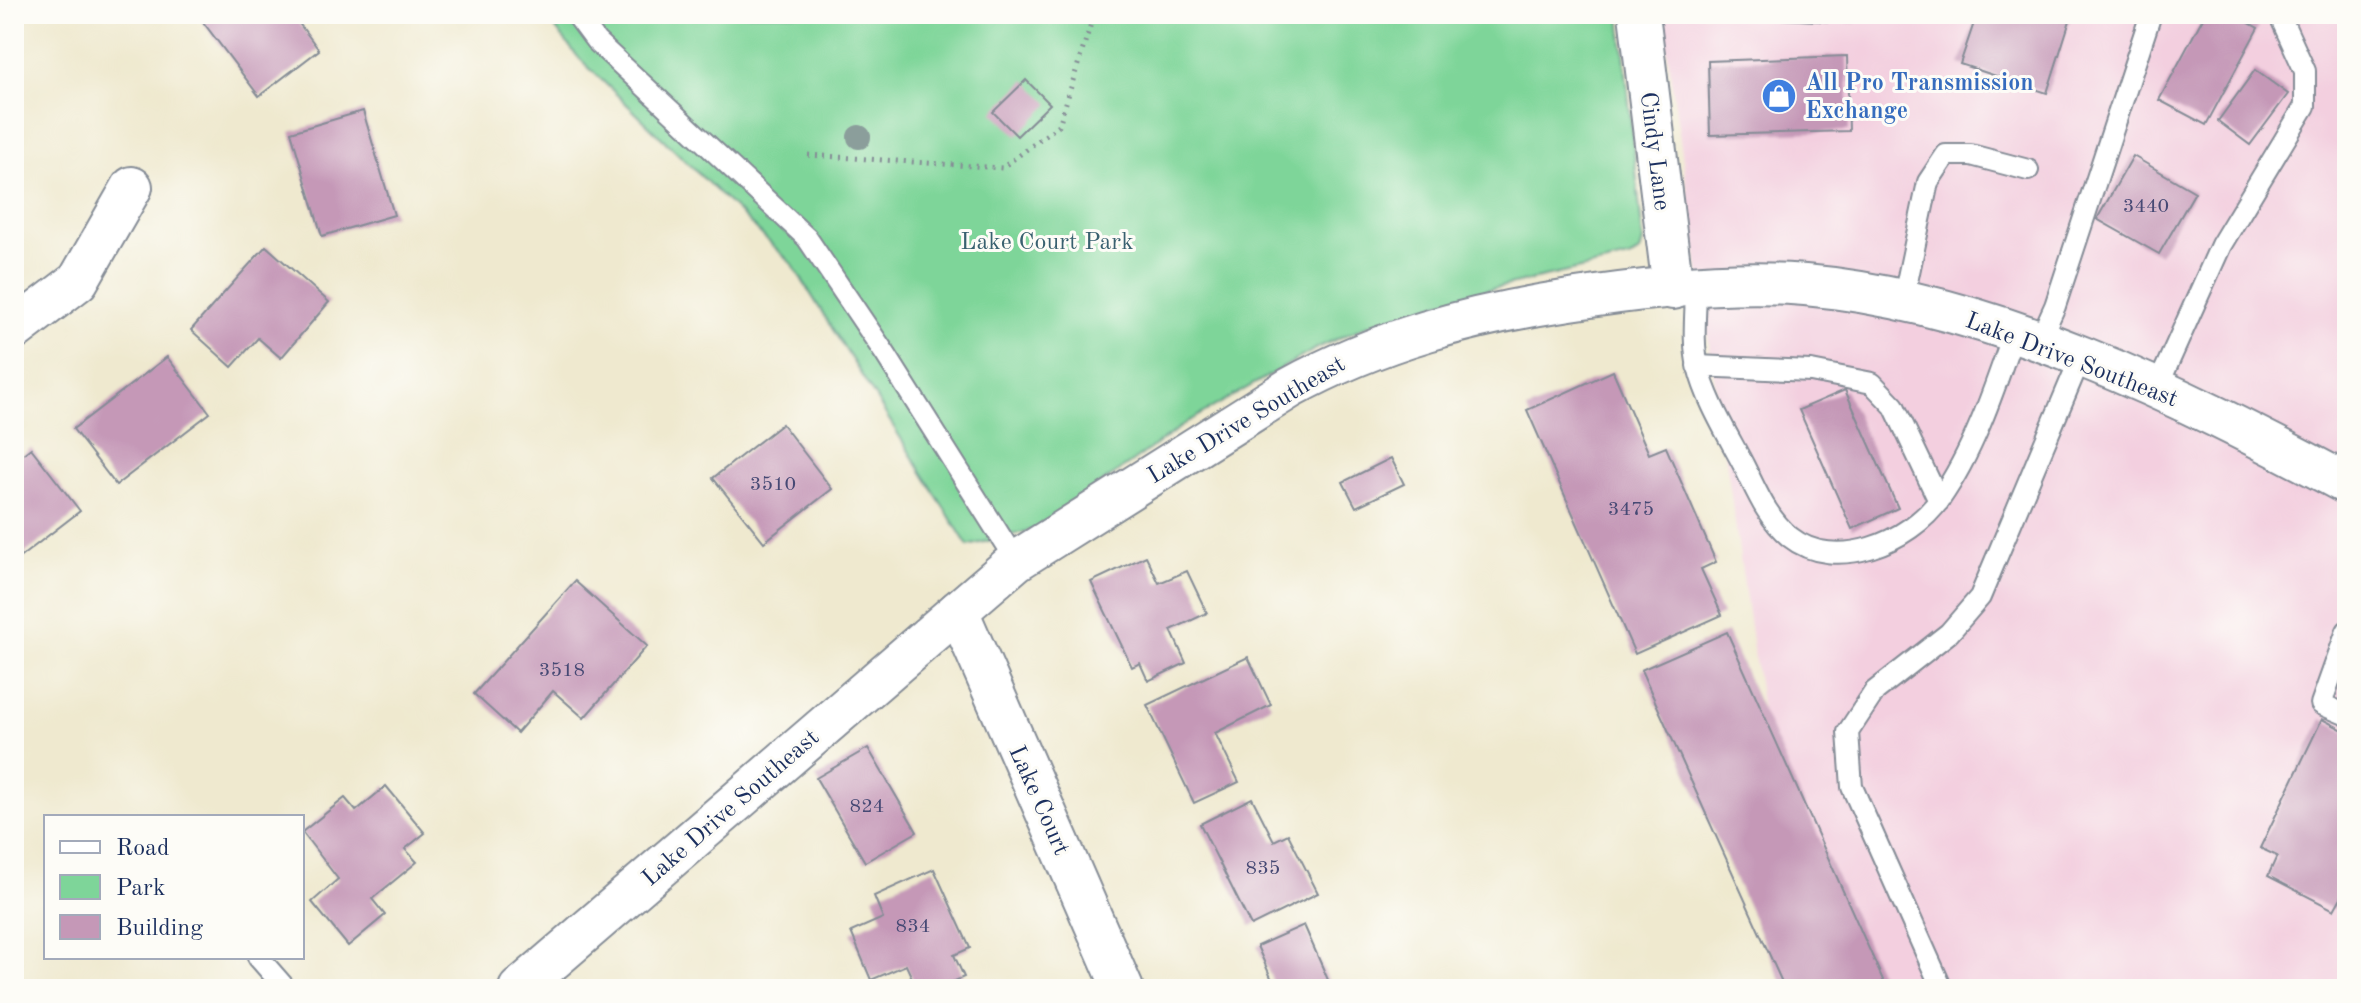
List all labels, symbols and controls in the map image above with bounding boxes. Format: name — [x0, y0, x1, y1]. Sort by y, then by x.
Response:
place label: All Pro Transmission Exchange — [1805, 72, 2034, 124]
shop icon: All Pro Transmission Exchange — [1760, 77, 1798, 115]
street label: Cindy Lane — [1635, 91, 1673, 212]
house number: 3440 — [2123, 197, 2169, 217]
park label: Lake Court Park — [960, 231, 1134, 255]
street label: Lake Drive Southeast — [1962, 309, 2181, 412]
street label: Lake Drive Southeast — [1144, 352, 1350, 489]
house number: 3510 — [750, 475, 796, 495]
house number: 3475 — [1608, 500, 1654, 520]
house number: 3518 — [539, 661, 585, 681]
street label: Lake Drive Southeast — [638, 726, 824, 891]
street label: Lake Court — [1003, 742, 1073, 859]
house number: 824 — [850, 797, 884, 817]
legend — [44, 815, 304, 959]
text: Road — [116, 837, 169, 861]
house number: 835 — [1246, 859, 1280, 879]
text: Park — [116, 877, 165, 901]
text: Building — [116, 917, 203, 941]
house number: 834 — [896, 917, 930, 937]

